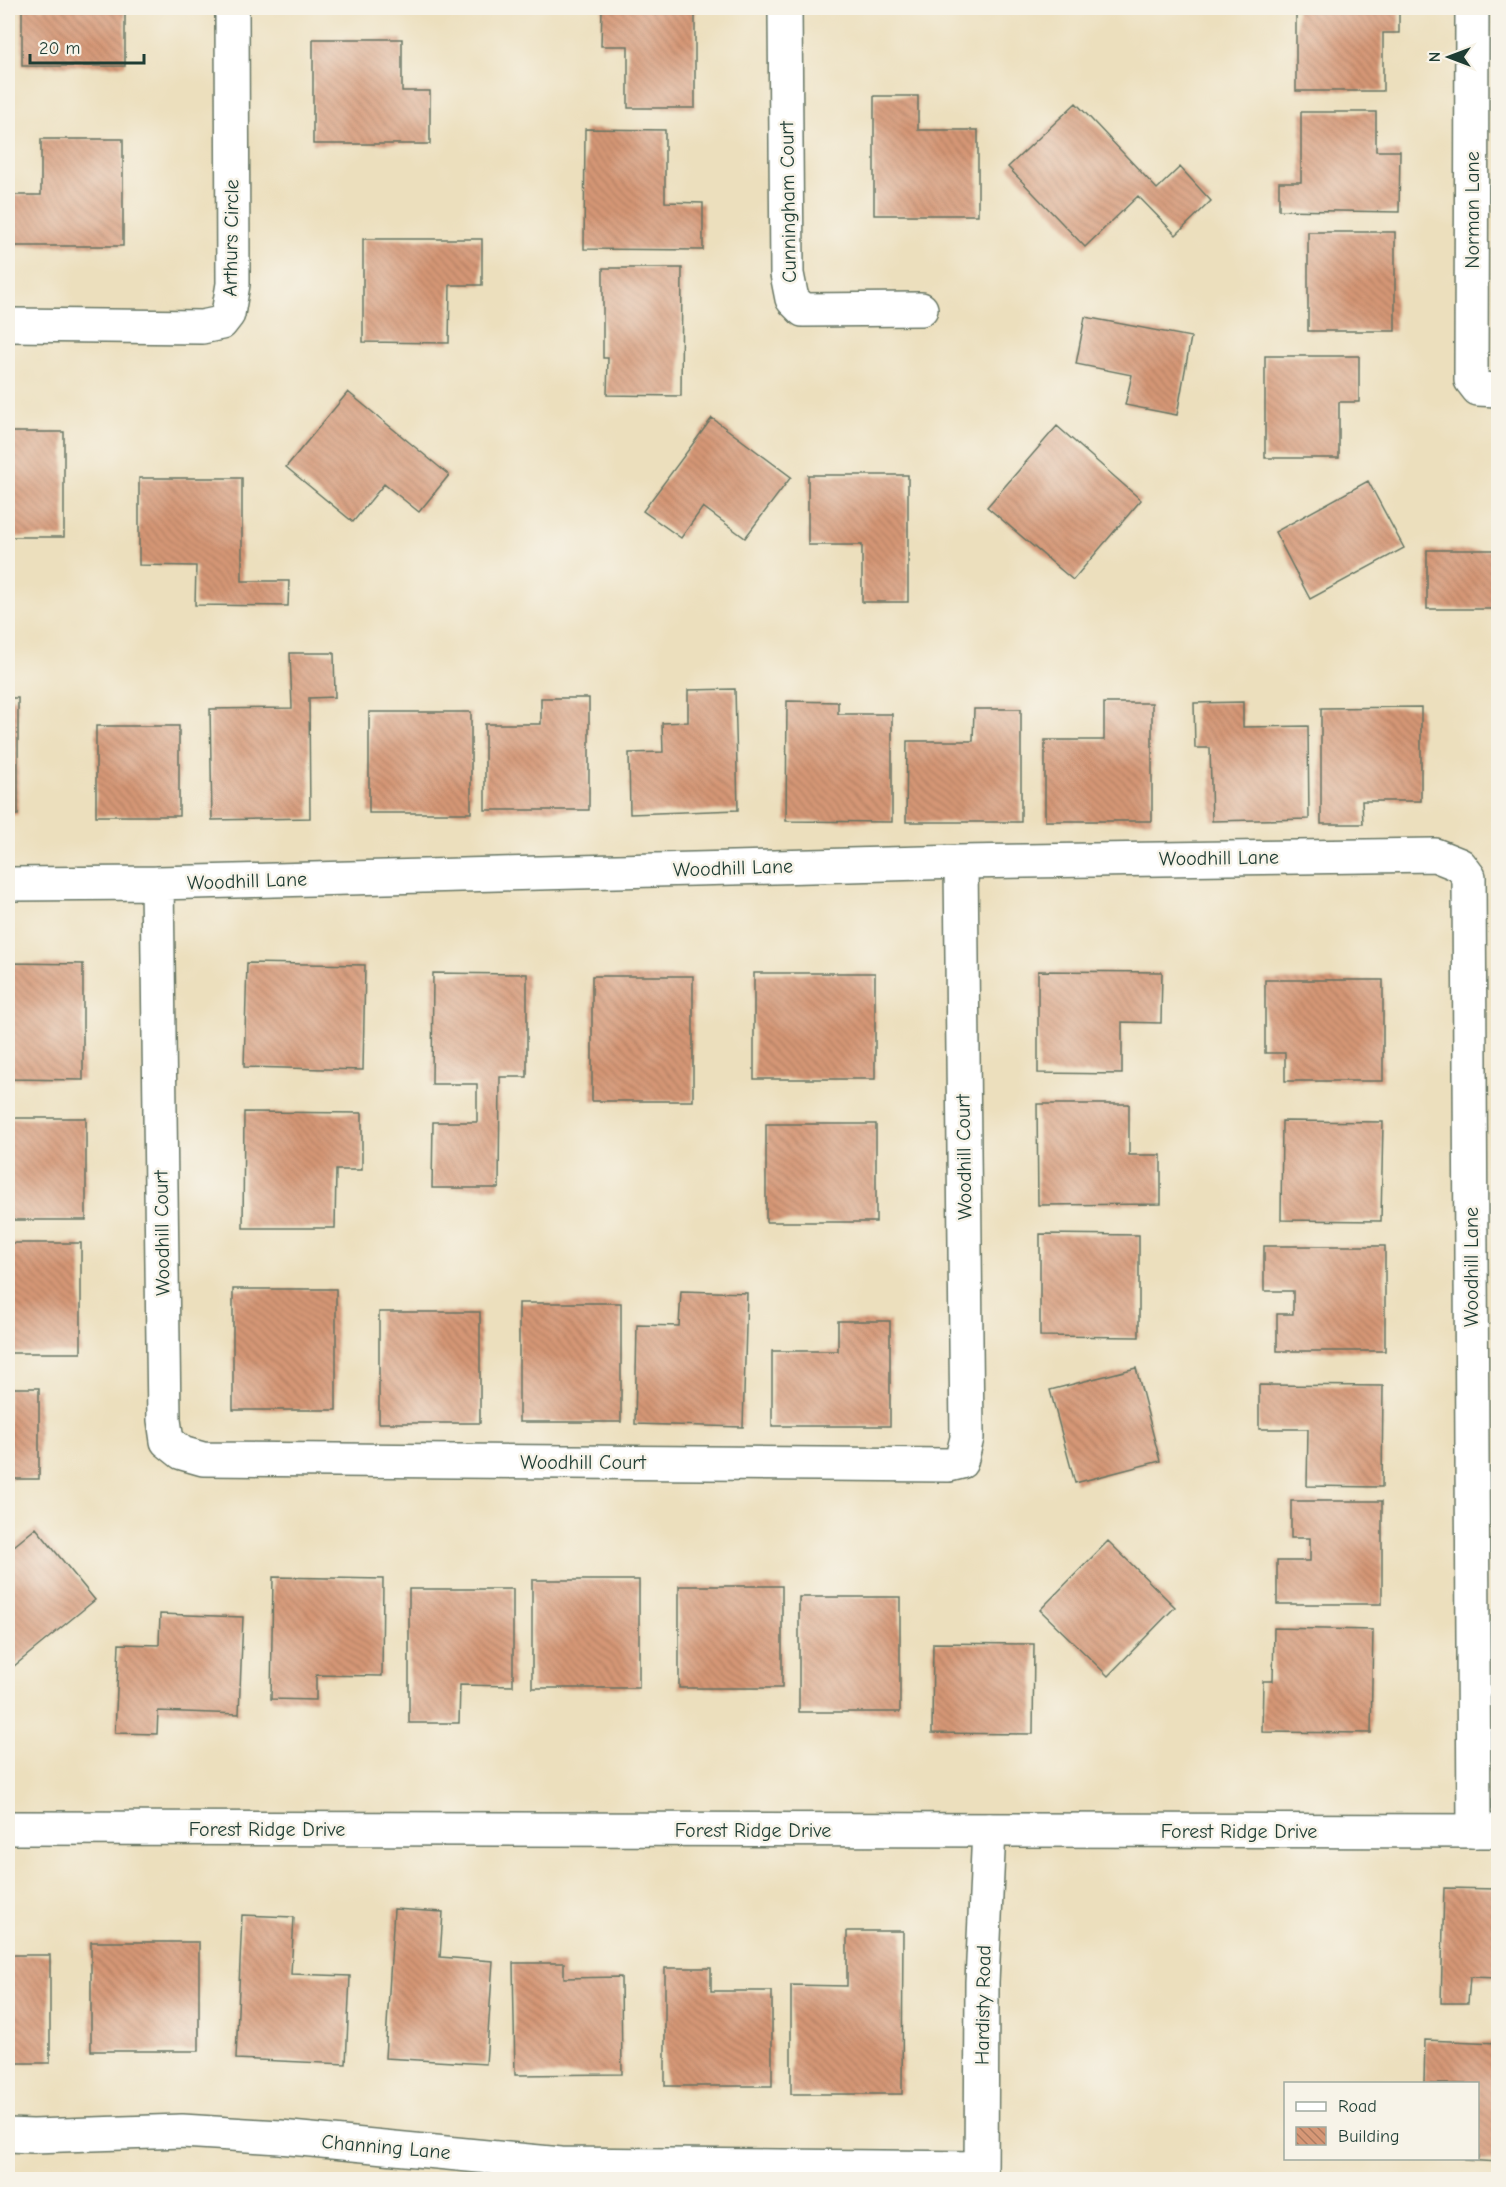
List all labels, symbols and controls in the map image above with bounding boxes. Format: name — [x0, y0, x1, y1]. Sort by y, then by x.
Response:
scale bar — [30, 27, 144, 65]
north arrow — [1419, 27, 1479, 87]
text: 20 m — [39, 38, 80, 59]
text: N — [1426, 52, 1444, 62]
street label: Cunningham Court — [775, 120, 801, 283]
street label: Norman Lane — [1461, 151, 1484, 269]
street label: Arthurs Circle — [218, 179, 244, 297]
street label: Woodhill Lane — [1159, 845, 1279, 871]
street label: Woodhill Lane — [673, 854, 793, 882]
street label: Woodhill Lane — [187, 867, 307, 895]
street label: Woodhill Court — [951, 1093, 977, 1220]
street label: Woodhill Court — [149, 1169, 175, 1296]
street label: Woodhill Lane — [1460, 1207, 1483, 1327]
street label: Woodhill Court — [520, 1451, 647, 1474]
street label: Forest Ridge Drive — [189, 1818, 345, 1841]
street label: Forest Ridge Drive — [675, 1819, 831, 1842]
street label: Forest Ridge Drive — [1161, 1820, 1317, 1843]
street label: Hardisty Road — [970, 1945, 996, 2065]
legend — [1284, 2082, 1479, 2160]
text: Road — [1338, 2096, 1377, 2117]
text: Building — [1338, 2126, 1400, 2147]
street label: Channing Lane — [321, 2130, 451, 2164]

